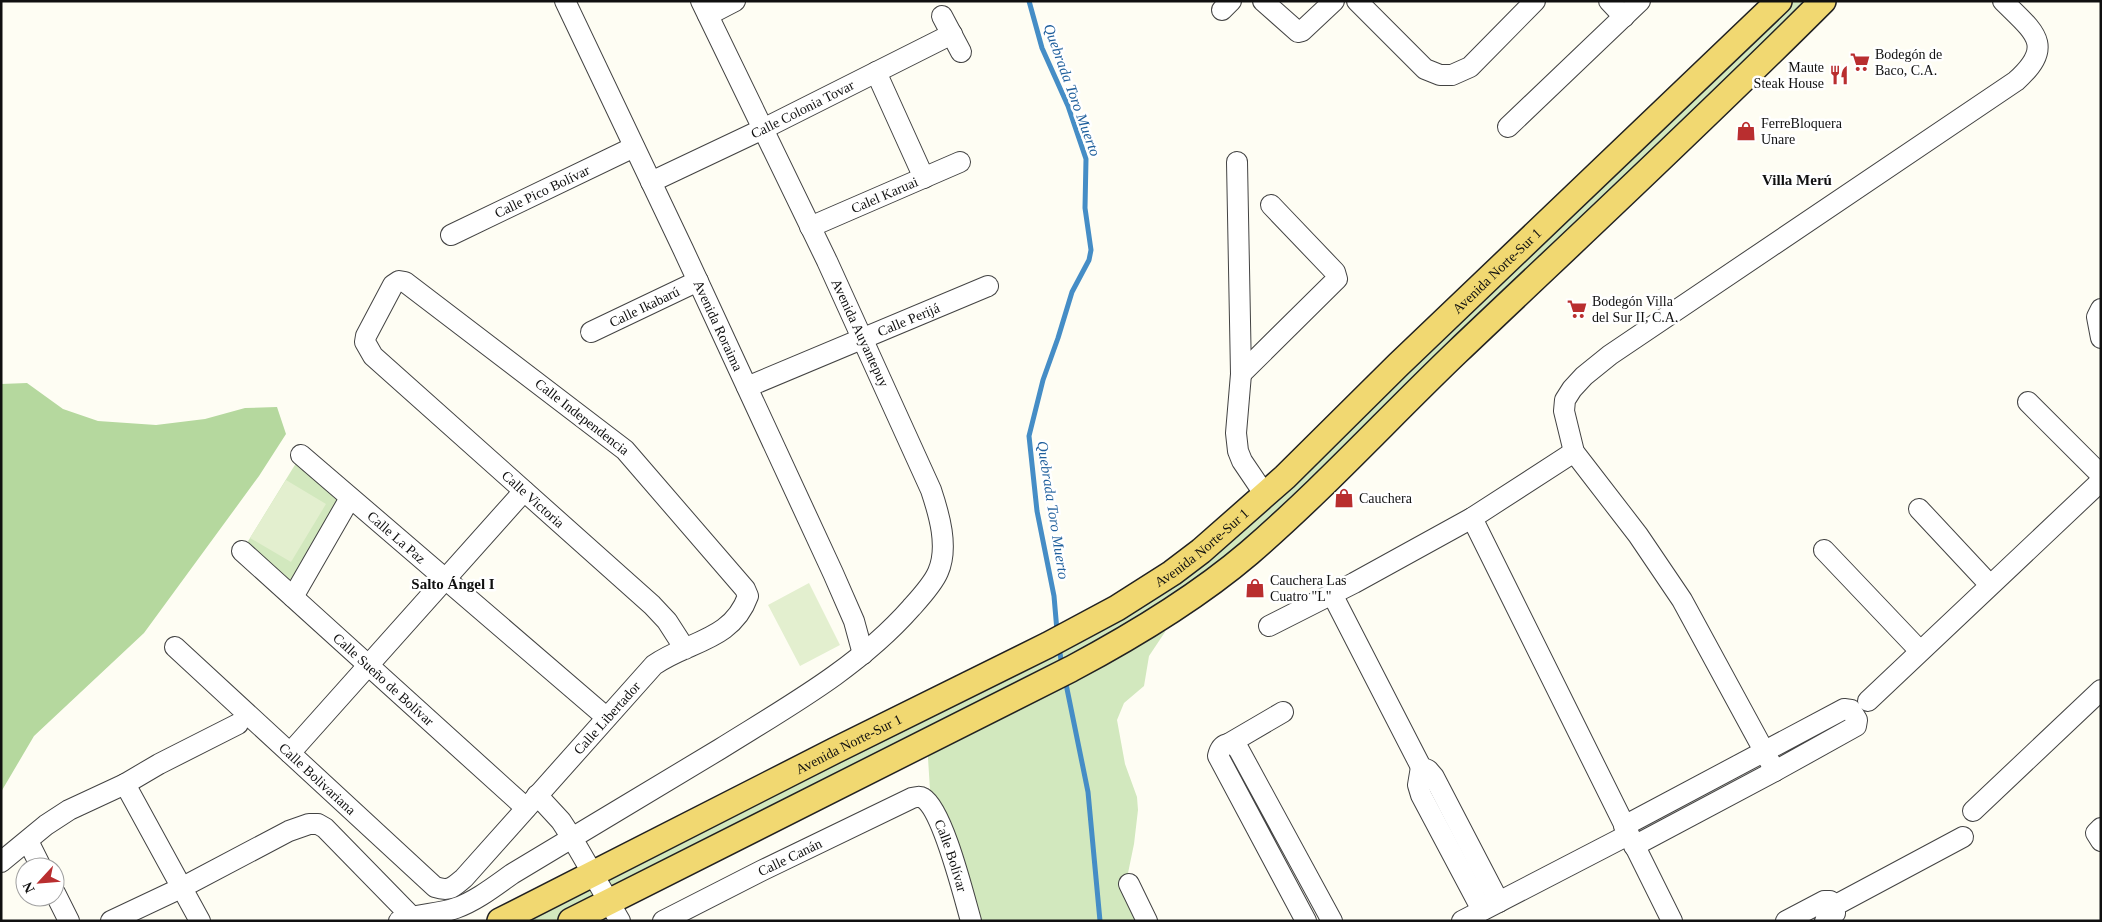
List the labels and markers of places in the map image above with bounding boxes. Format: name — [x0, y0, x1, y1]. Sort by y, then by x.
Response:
place label: Bodegón de Baco, C.A. — [1875, 47, 1942, 78]
supermarket icon: Bodegón de Baco, C.A. — [1849, 51, 1871, 73]
place label: Maute Steak House — [1754, 60, 1824, 91]
restaurant icon: Maute Steak House — [1828, 64, 1850, 86]
place label: FerreBloquera Unare — [1761, 116, 1843, 147]
shop icon: FerreBloquera Unare — [1735, 120, 1757, 142]
place label: Bodegón Villa del Sur II, C.A. — [1592, 294, 1678, 325]
supermarket icon: Bodegón Villa del Sur II, C.A. — [1566, 298, 1588, 320]
shop icon: Cauchera — [1333, 487, 1355, 509]
place label: Cauchera — [1359, 491, 1413, 506]
place label: Cauchera Las Cuatro "L" — [1270, 573, 1347, 604]
shop icon: Cauchera Las Cuatro "L" — [1244, 577, 1266, 599]

